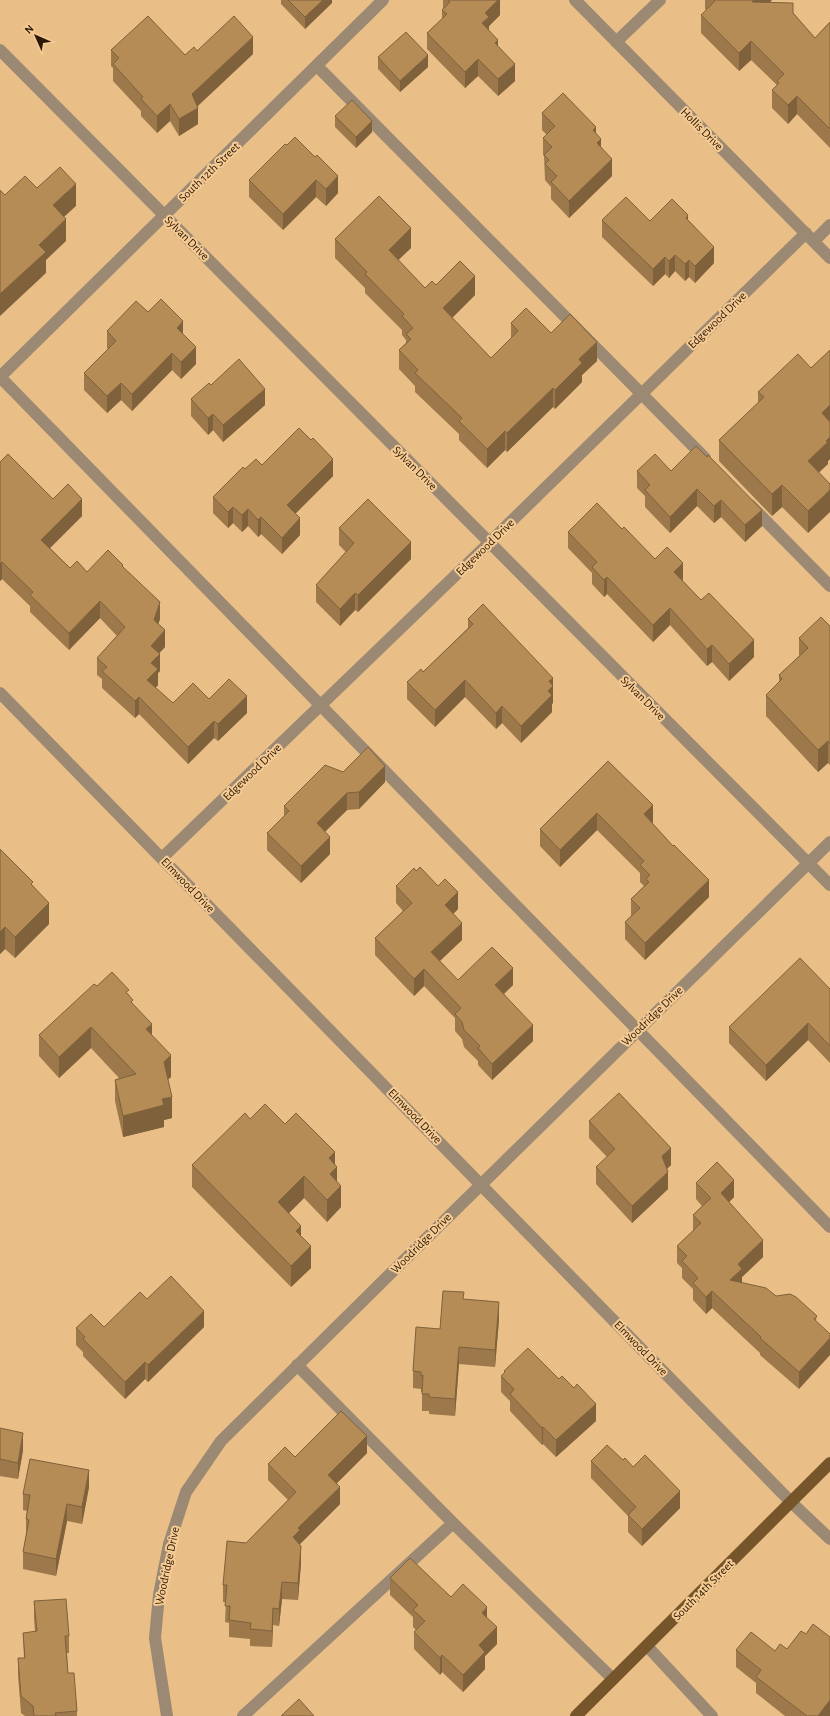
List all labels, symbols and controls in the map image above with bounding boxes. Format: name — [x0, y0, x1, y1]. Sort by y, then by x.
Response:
north arrow — [16, 16, 56, 56]
text: N — [23, 23, 36, 36]
street label: Hollis Drive — [679, 106, 725, 152]
street label: South 12th Street — [176, 140, 242, 204]
street label: Sylvan Drive — [162, 214, 211, 263]
street label: Edgewood Drive — [686, 289, 748, 351]
street label: Sylvan Drive — [390, 444, 439, 493]
street label: Edgewood Drive — [454, 516, 516, 578]
street label: Sylvan Drive — [618, 674, 667, 723]
street label: Edgewood Drive — [221, 741, 283, 803]
street label: Elmwood Drive — [159, 855, 217, 915]
street label: Woodridge Drive — [619, 984, 685, 1048]
street label: Elmwood Drive — [386, 1086, 444, 1146]
street label: Woodridge Drive — [389, 1211, 453, 1275]
street label: Elmwood Drive — [612, 1318, 670, 1378]
street label: Woodridge Drive — [153, 1526, 181, 1606]
street label: South 14th Street — [671, 1557, 736, 1622]

